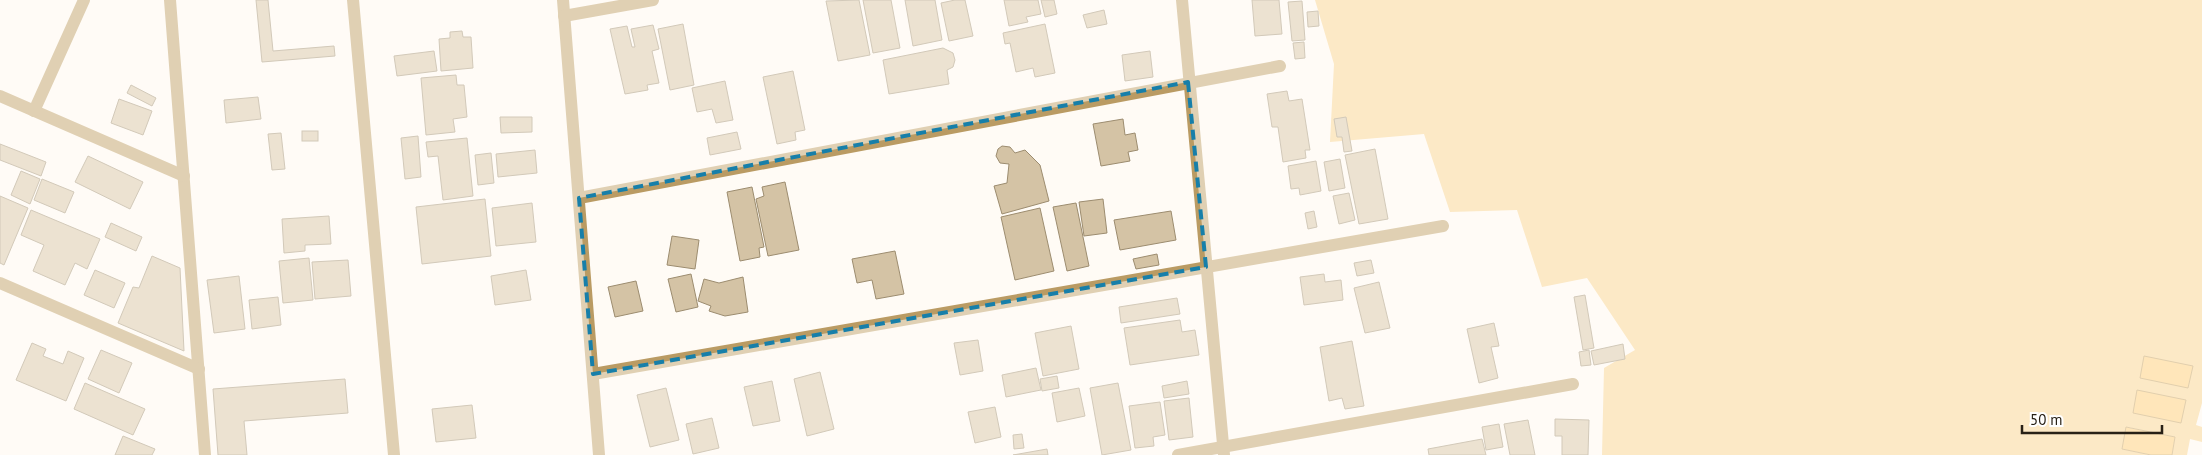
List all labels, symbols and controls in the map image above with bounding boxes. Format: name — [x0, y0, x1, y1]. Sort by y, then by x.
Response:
scale bar — [2022, 402, 2162, 434]
text: 50 m — [2030, 410, 2063, 429]

